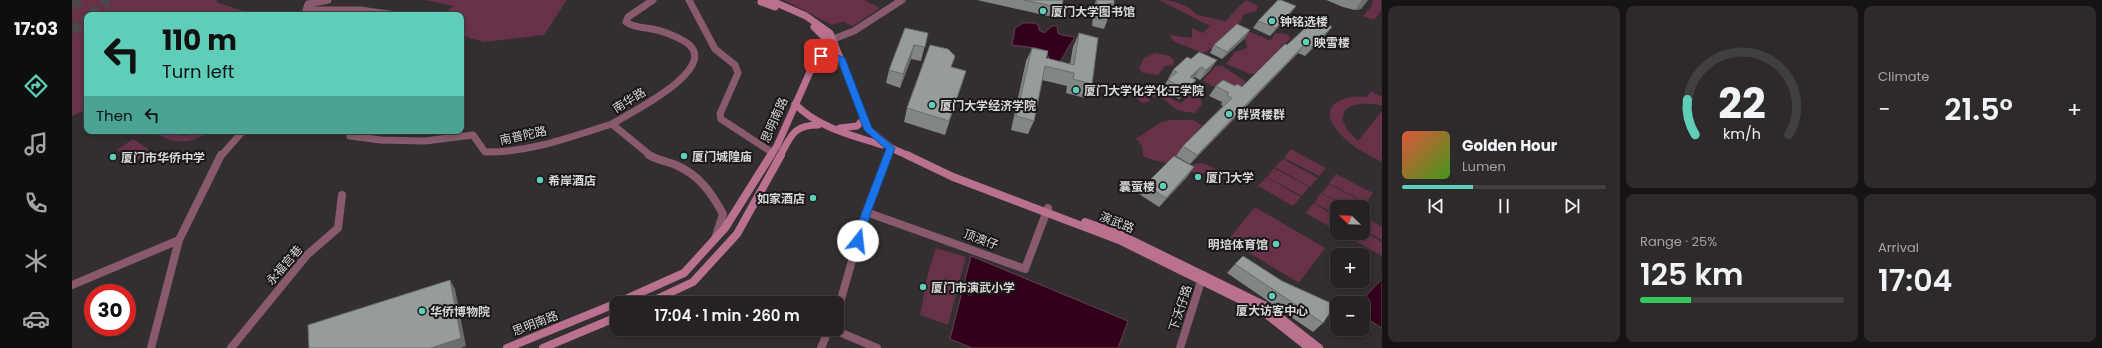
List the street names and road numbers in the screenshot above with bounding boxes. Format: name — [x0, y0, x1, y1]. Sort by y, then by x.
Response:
street label: 南华路 — [609, 83, 649, 117]
street label: 思明南路 — [756, 95, 792, 145]
street label: 南普陀路 — [498, 122, 548, 148]
street label: 演武路 — [1097, 207, 1137, 237]
street label: 顶澳仔 — [961, 225, 1001, 253]
street label: 永福宫巷 — [262, 241, 306, 289]
street label: 下沃仔路 — [1164, 283, 1196, 333]
street label: 思明南路 — [510, 306, 560, 340]

